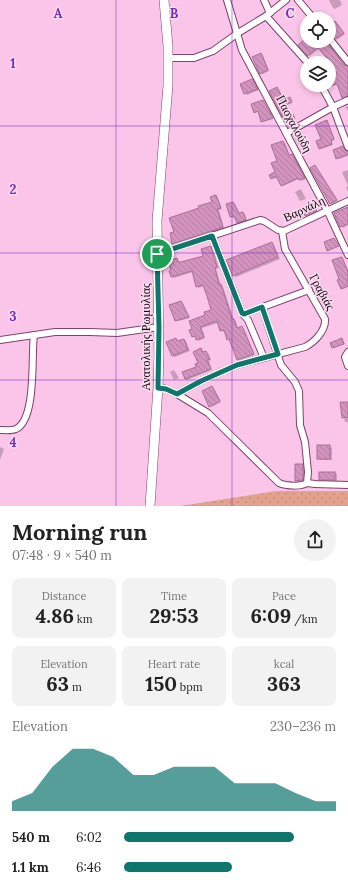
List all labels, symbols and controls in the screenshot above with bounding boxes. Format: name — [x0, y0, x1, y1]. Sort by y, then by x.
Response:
text: A — [54, 5, 63, 22]
text: B — [170, 5, 179, 22]
text: C — [286, 5, 295, 22]
map controls — [300, 12, 336, 92]
button: locate — [300, 12, 336, 48]
text: 1 — [10, 55, 16, 72]
button: layers — [300, 56, 336, 92]
street label: Πασχαλούδη — [273, 92, 316, 155]
text: 2 — [10, 181, 17, 198]
street label: Βαρνάλη — [281, 192, 327, 225]
pin — [140, 237, 174, 271]
icon: arrive — [146, 243, 168, 265]
street label: Γραβιάς — [306, 271, 339, 313]
street label: Ανατολικής Ρωμυλίας — [138, 283, 153, 391]
text: 3 — [9, 308, 17, 325]
text: 4 — [9, 434, 17, 451]
text: Morning run — [12, 518, 147, 546]
button: share — [294, 519, 336, 561]
text: 07:48 · 9 × 540 m — [12, 547, 112, 564]
text: Distance — [42, 589, 86, 603]
text: Time — [161, 589, 187, 603]
text: Pace — [272, 589, 296, 603]
text: 4.86 — [35, 603, 74, 628]
text: 29:53 — [149, 603, 199, 628]
text: 6:09 — [251, 603, 291, 628]
text: km — [74, 612, 93, 626]
text: /km — [291, 612, 317, 626]
text: Elevation — [40, 657, 88, 671]
text: Heart rate — [148, 657, 200, 671]
text: kcal — [274, 657, 294, 671]
text: 63 — [46, 671, 69, 696]
text: 150 — [145, 671, 177, 696]
text: 363 — [267, 671, 301, 696]
text: m — [69, 680, 82, 694]
text: bpm — [177, 680, 203, 694]
text: Elevation — [12, 718, 68, 735]
text: 230–236 m — [270, 718, 336, 735]
text: 540 m — [12, 829, 50, 846]
text: 6:02 — [76, 829, 102, 846]
text: 1.1 km — [12, 859, 49, 876]
text: 6:46 — [76, 859, 101, 876]

